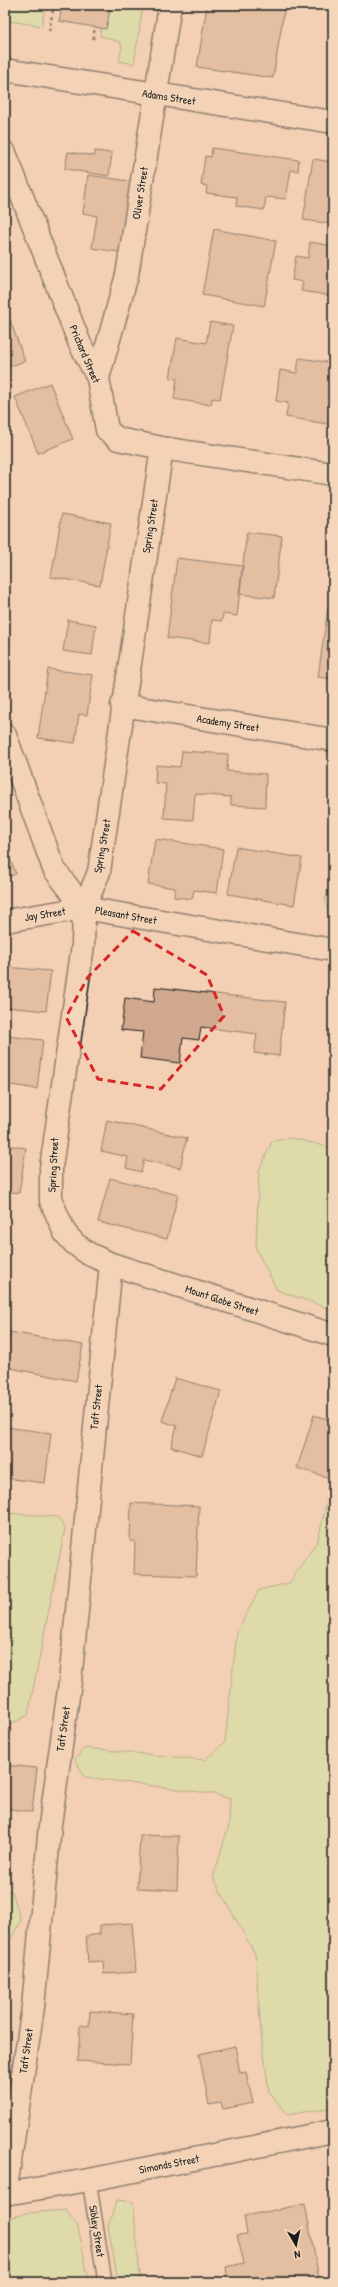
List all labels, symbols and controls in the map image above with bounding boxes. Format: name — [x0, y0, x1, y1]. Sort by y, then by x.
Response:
street label: Adams Street — [141, 86, 197, 108]
street label: Oliver Street — [129, 166, 151, 220]
street label: Prichard Street — [66, 323, 104, 385]
street label: Spring Street — [139, 498, 161, 554]
street label: Academy Street — [196, 711, 260, 735]
street label: Spring Street — [90, 818, 114, 874]
street label: Pleasant Street — [94, 903, 158, 927]
street label: Jay Street — [24, 904, 67, 924]
street label: Spring Street — [45, 1137, 61, 1193]
street label: Mount Globe Street — [184, 1282, 261, 1319]
street label: Taft Street — [87, 1384, 105, 1430]
street label: Taft Street — [53, 1705, 73, 1752]
street label: Taft Street — [16, 2027, 36, 2074]
street label: Simonds Street — [138, 2151, 201, 2177]
street label: Sibley Street — [86, 2204, 108, 2258]
north arrow — [276, 2225, 316, 2265]
text: N — [293, 2248, 302, 2262]

